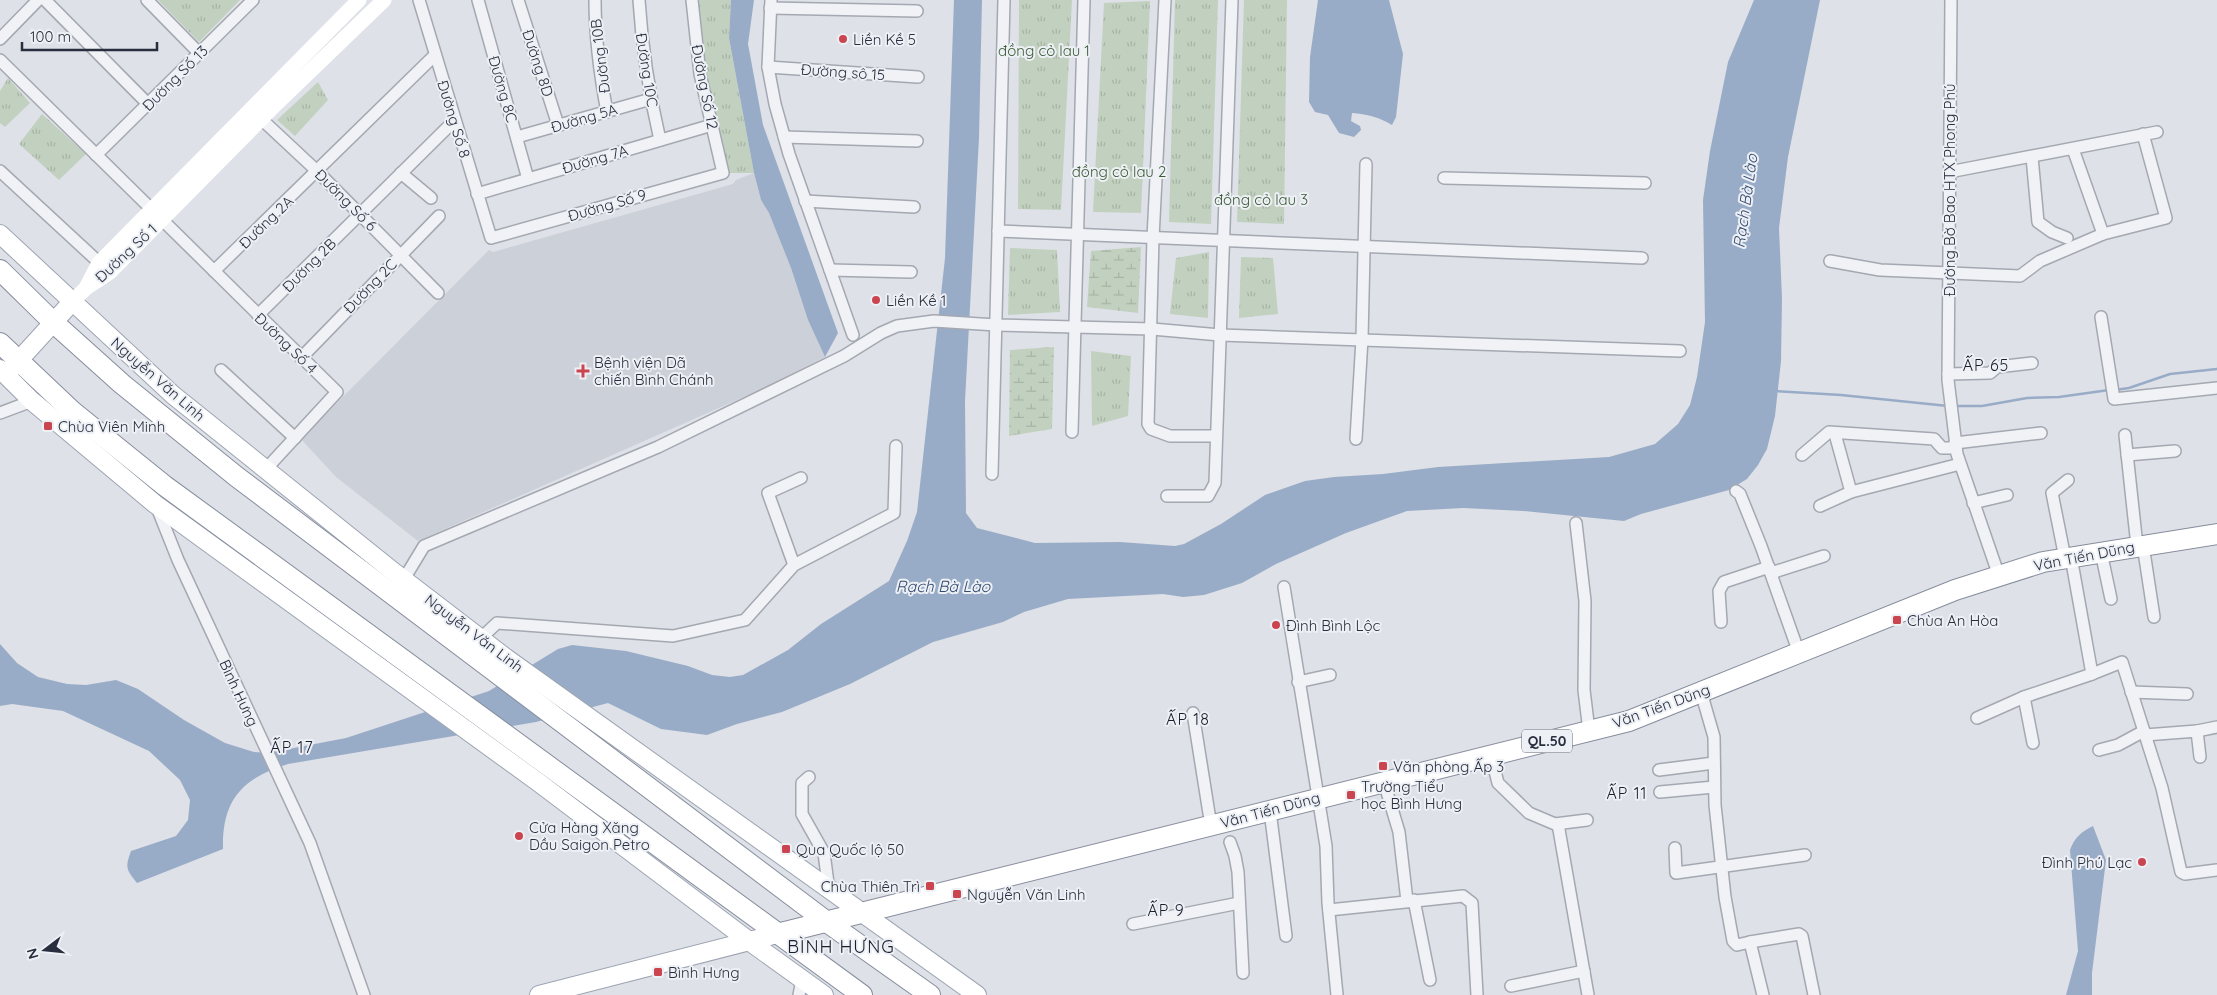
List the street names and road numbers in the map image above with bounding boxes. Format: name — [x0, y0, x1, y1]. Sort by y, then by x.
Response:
street label: Đường 10B — [586, 18, 614, 94]
street label: Đường 8D — [518, 27, 558, 99]
street label: Đường 10C — [632, 32, 662, 109]
street label: Đường Số 13 — [138, 41, 212, 115]
street label: Đường Số 12 — [687, 43, 723, 131]
street label: Đường 8C — [484, 54, 522, 125]
street label: Đường sô 15 — [800, 60, 886, 84]
street label: Đường Số 8 — [433, 78, 475, 160]
street label: Đường Bờ Bao HTX Phong Phú — [1940, 83, 1959, 297]
street label: Đường 5A — [549, 99, 620, 137]
street label: Đường 7A — [560, 140, 631, 177]
street label: Đường Số 6 — [311, 165, 381, 235]
street label: Đường Số 9 — [566, 185, 648, 225]
street label: Đường 2A — [235, 191, 297, 253]
street label: Đường Số 1 — [91, 220, 161, 286]
street label: Đường 2B — [278, 234, 340, 296]
street label: Đường 2C — [339, 255, 401, 317]
street label: Đường Số 4 — [251, 308, 321, 378]
street label: Nguyễn Văn Linh — [107, 333, 209, 425]
street label: Văn Tiến Dũng — [2032, 537, 2136, 575]
street label: Nguyễn Văn Linh — [421, 590, 527, 676]
street label: Bình Hưng — [215, 657, 263, 729]
street label: Văn Tiến Dũng — [1610, 680, 1712, 732]
road number: QL.50 — [1522, 729, 1572, 752]
street label: Văn Tiến Dũng — [1218, 788, 1322, 832]

